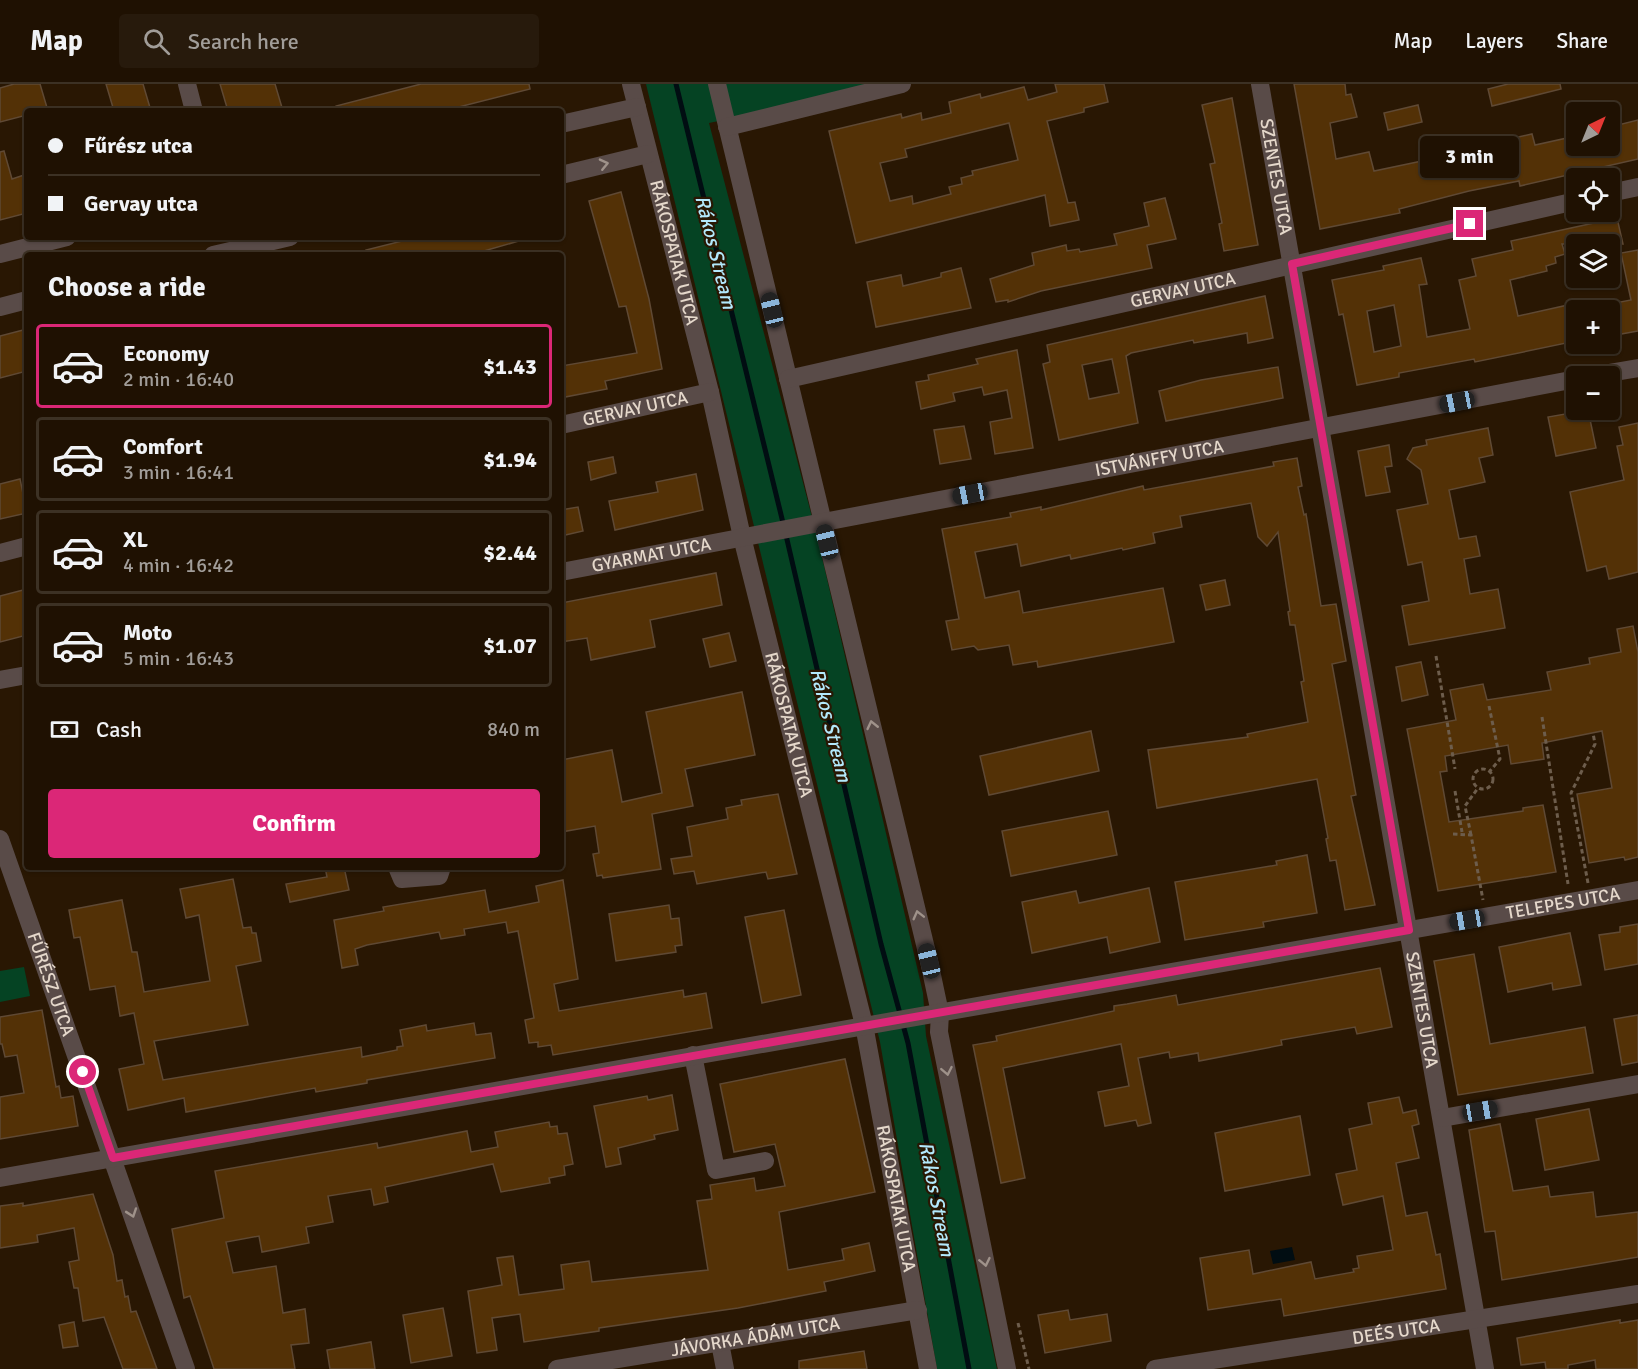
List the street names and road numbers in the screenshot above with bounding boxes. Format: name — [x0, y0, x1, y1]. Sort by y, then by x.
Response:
street label: SZENTES UTCA — [1255, 117, 1297, 236]
street label: RÁKOSPATAK UTCA — [645, 178, 703, 327]
street label: GERVAY UTCA — [1128, 267, 1238, 312]
street label: GERVAY UTCA — [581, 386, 690, 431]
street label: ISTVÁNFFY UTCA — [1093, 435, 1225, 481]
street label: GYARMAT UTCA — [590, 533, 713, 577]
street label: RÁKOSPATAK UTCA — [760, 650, 818, 800]
street label: TELEPES UTCA — [1504, 882, 1622, 924]
street label: FŰRÉSZ UTCA — [23, 929, 79, 1039]
street label: SZENTES UTCA — [1401, 950, 1443, 1070]
street label: RÁKOSPATAK UTCA — [872, 1123, 921, 1274]
street label: JÁVORKA ÁDÁM UTCA — [669, 1312, 841, 1361]
street label: DEÉS UTCA — [1351, 1314, 1441, 1349]

